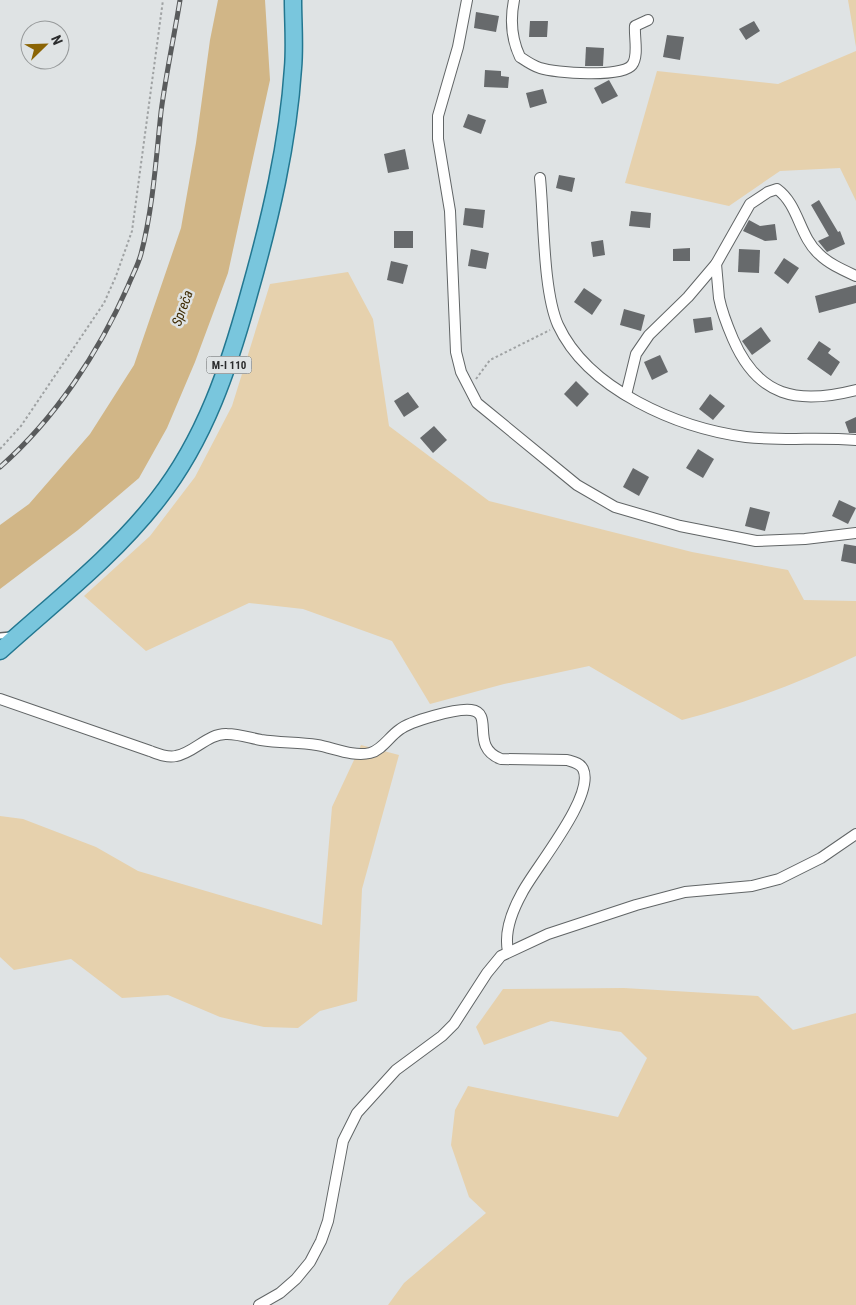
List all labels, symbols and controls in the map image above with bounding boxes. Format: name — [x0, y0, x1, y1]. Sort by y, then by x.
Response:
north arrow — [20, 20, 70, 70]
text: N — [48, 33, 66, 47]
water label: Spreča — [168, 288, 196, 328]
road number: M-I 110 — [206, 356, 252, 374]

